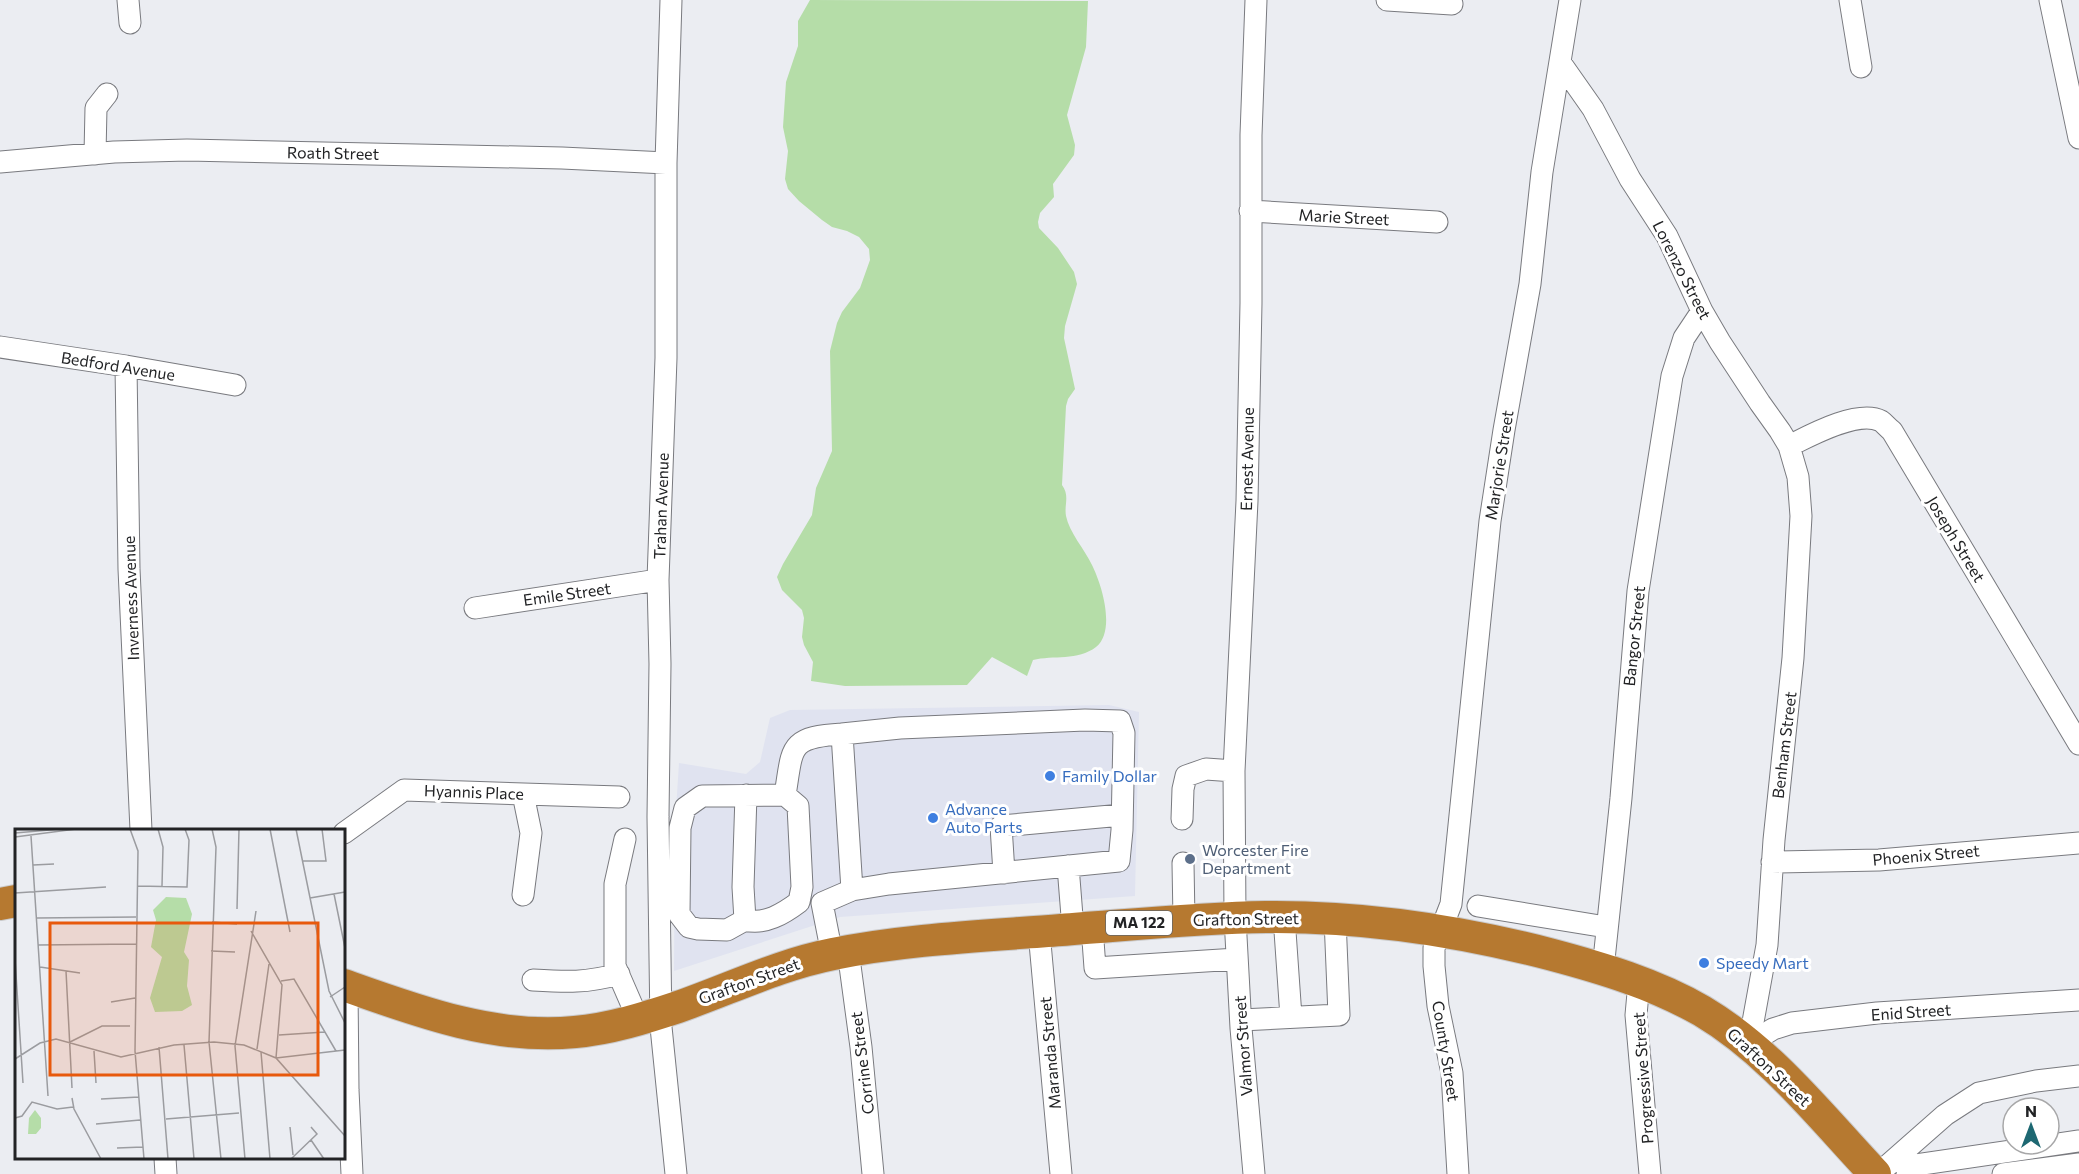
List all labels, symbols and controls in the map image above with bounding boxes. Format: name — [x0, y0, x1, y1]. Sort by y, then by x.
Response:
street label: Roath Street — [287, 142, 380, 163]
street label: Marie Street — [1298, 205, 1390, 228]
street label: Lorenzo Street — [1649, 217, 1716, 323]
street label: Bedford Avenue — [60, 347, 176, 384]
street label: Ernest Avenue — [1236, 407, 1257, 511]
street label: Marjorie Street — [1480, 408, 1517, 521]
street label: Trahan Avenue — [649, 452, 672, 560]
street label: Joseph Street — [1923, 492, 1990, 585]
street label: Inverness Avenue — [119, 535, 142, 661]
street label: Emile Street — [522, 578, 612, 609]
street label: Bangor Street — [1619, 584, 1648, 687]
street label: Benham Street — [1768, 690, 1800, 800]
place label: Family Dollar — [1062, 766, 1158, 785]
marker: Family Dollar — [1043, 769, 1057, 783]
street label: Hyannis Place — [424, 780, 524, 803]
place label: Advance Auto Parts — [945, 799, 1023, 836]
marker: Advance Auto Parts — [926, 811, 940, 825]
inset map — [15, 829, 345, 1159]
place label: Worcester Fire Department — [1202, 840, 1309, 877]
street label: Phoenix Street — [1872, 840, 1981, 869]
marker: Worcester Fire Department — [1183, 852, 1197, 866]
street label: Grafton Street — [1193, 908, 1300, 929]
road number: MA 122 — [1106, 911, 1172, 935]
street label: Grafton Street — [696, 953, 802, 1008]
place label: Speedy Mart — [1716, 953, 1809, 972]
marker: Speedy Mart — [1697, 956, 1711, 970]
street label: Maranda Street — [1035, 995, 1064, 1110]
street label: Valmor Street — [1229, 995, 1255, 1097]
street label: County Street — [1429, 999, 1464, 1103]
street label: Enid Street — [1870, 999, 1952, 1024]
street label: Corrine Street — [846, 1010, 877, 1115]
street label: Progressive Street — [1628, 1011, 1657, 1145]
street label: Grafton Street — [1724, 1024, 1815, 1110]
north arrow — [2001, 1096, 2061, 1156]
text: N — [2025, 1101, 2037, 1120]

